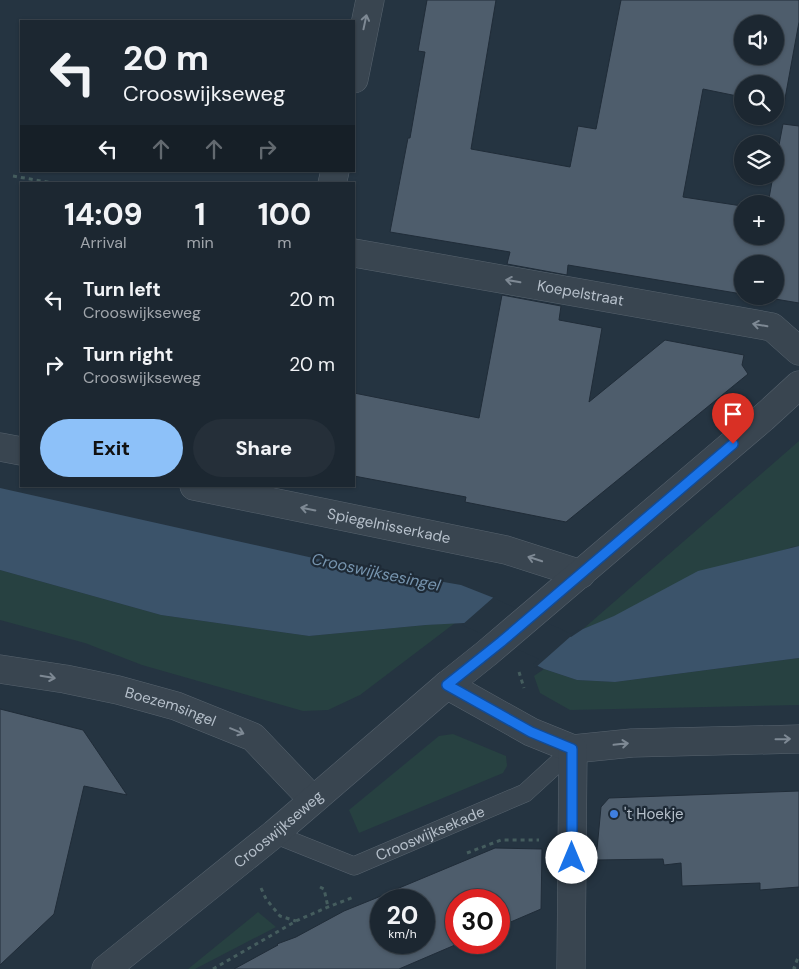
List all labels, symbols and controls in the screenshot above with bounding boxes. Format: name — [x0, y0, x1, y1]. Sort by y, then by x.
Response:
one-way arrow — [361, 15, 371, 31]
map controls — [734, 15, 784, 305]
button: sound — [734, 15, 784, 65]
text: 20 m — [123, 35, 209, 81]
icon: left — [40, 40, 105, 105]
button: search — [734, 75, 784, 125]
text: Crooswijkseweg — [123, 79, 285, 108]
icon: left — [94, 135, 122, 163]
icon: ahead — [147, 135, 175, 163]
icon: ahead — [200, 135, 228, 163]
icon: right — [253, 135, 281, 163]
button: layers — [734, 135, 784, 185]
text: 14:09 — [64, 195, 143, 234]
text: 1 — [195, 195, 206, 234]
text: 100 — [258, 195, 311, 234]
button: + — [734, 195, 784, 245]
text: Arrival — [80, 232, 127, 253]
text: min — [187, 232, 214, 253]
text: m — [277, 232, 292, 253]
button: − — [734, 255, 784, 305]
one-way arrow — [506, 276, 522, 286]
street label: Koepelstraat — [536, 276, 625, 311]
text: Turn left — [83, 277, 161, 302]
icon: left — [40, 286, 68, 314]
text: 20 m — [289, 287, 335, 312]
text: Crooswijkseweg — [83, 302, 201, 323]
one-way arrow — [752, 319, 768, 329]
text: Turn right — [83, 342, 173, 367]
icon: right — [40, 351, 68, 379]
text: 20 m — [289, 352, 335, 377]
text: Crooswijkseweg — [83, 367, 201, 388]
pin — [712, 393, 754, 444]
icon: arrive — [719, 400, 747, 428]
button: Exit — [40, 419, 183, 477]
button: Share — [193, 419, 335, 477]
one-way arrow — [300, 504, 316, 514]
street label: Spiegelnisserkade — [326, 504, 452, 548]
water label: Crooswijksesingel — [310, 548, 443, 596]
one-way arrow — [527, 554, 543, 563]
one-way arrow — [40, 672, 56, 682]
street label: Boezemsingel — [123, 682, 219, 731]
one-way arrow — [229, 727, 244, 736]
one-way arrow — [775, 734, 791, 744]
one-way arrow — [613, 739, 629, 749]
street label: Crooswijkseweg — [230, 786, 327, 872]
street label: Crooswijksekade — [373, 801, 488, 866]
place label: 't Hoekje — [624, 804, 684, 824]
marker: 't Hoekje — [608, 808, 620, 820]
position arrow — [545, 831, 597, 883]
speed limit sign: 30 — [445, 889, 510, 954]
text: 20 — [387, 899, 418, 932]
text: km/h — [388, 926, 417, 942]

